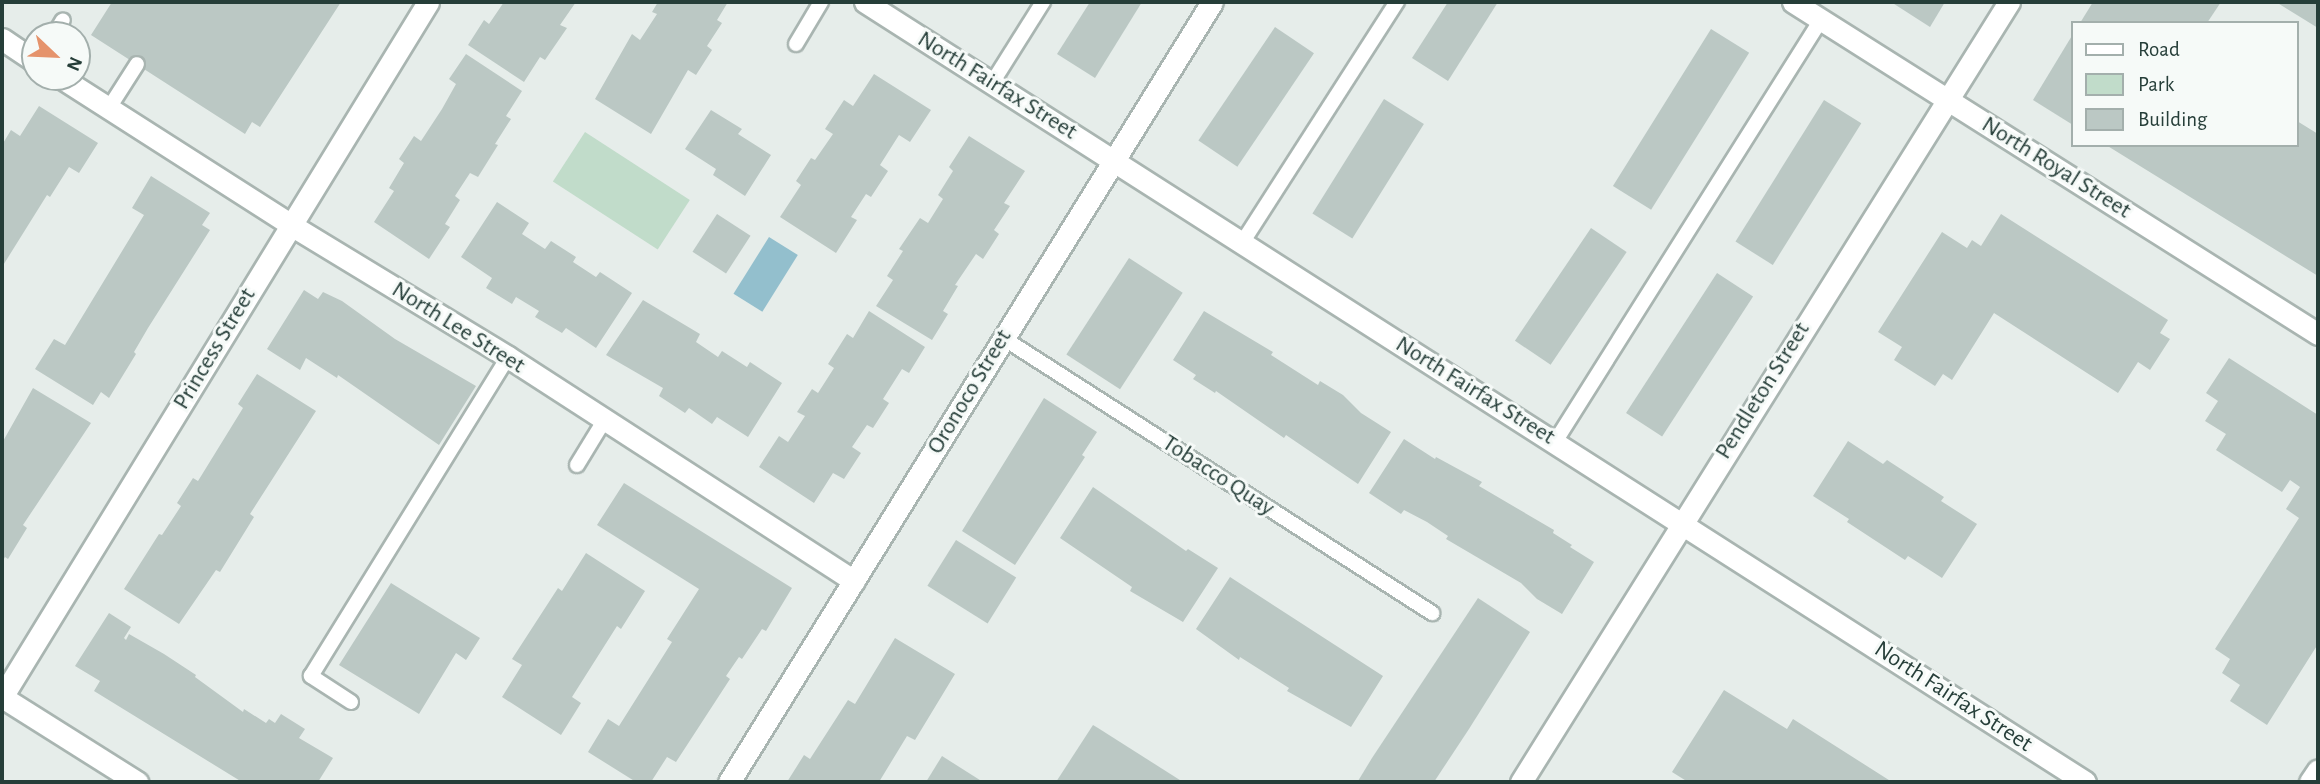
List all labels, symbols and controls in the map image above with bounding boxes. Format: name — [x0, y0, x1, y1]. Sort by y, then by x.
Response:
north arrow — [21, 21, 91, 91]
legend — [2072, 21, 2299, 147]
street label: North Fairfax Street — [912, 25, 1082, 147]
text: Road — [2138, 39, 2180, 60]
text: N — [63, 54, 85, 73]
text: Park — [2138, 74, 2174, 95]
text: Building — [2138, 109, 2207, 130]
street label: North Royal Street — [1976, 111, 2136, 225]
street label: North Lee Street — [386, 276, 530, 380]
street label: Princess Street — [167, 283, 263, 415]
street label: Pendleton Street — [1709, 317, 1817, 465]
street label: Oronoco Street — [922, 325, 1018, 459]
street label: North Fairfax Street — [1390, 330, 1560, 452]
street label: Tobacco Quay — [1156, 429, 1280, 523]
street label: North Fairfax Street — [1869, 635, 2037, 759]

